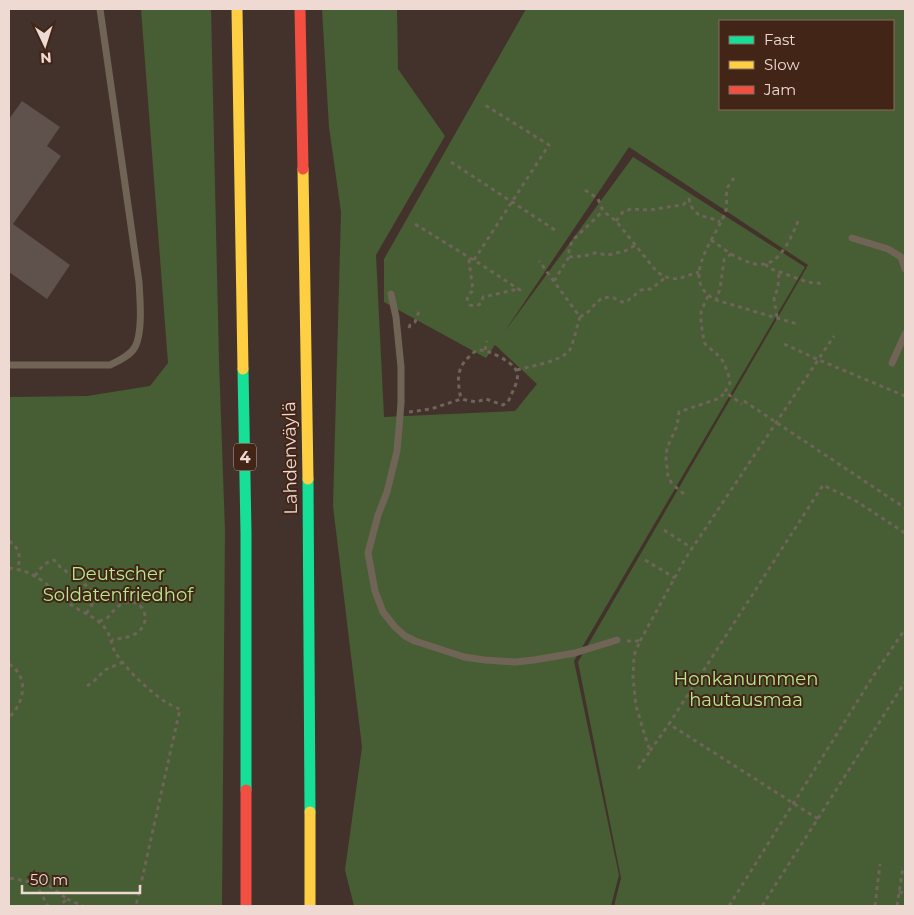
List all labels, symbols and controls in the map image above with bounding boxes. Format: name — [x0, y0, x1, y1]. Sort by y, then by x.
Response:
north arrow — [20, 20, 70, 70]
legend — [719, 20, 894, 110]
text: Fast — [764, 30, 795, 49]
text: N — [40, 49, 52, 67]
text: Slow — [764, 55, 800, 74]
text: Jam — [763, 80, 796, 99]
street label: Lahdenväylä — [278, 401, 302, 515]
road number: 4 — [234, 444, 256, 471]
park label: Deutscher Soldatenfriedhof — [43, 563, 194, 606]
park label: Honkanummen hautausmaa — [674, 668, 818, 711]
scale bar — [22, 862, 140, 894]
text: 50 m — [30, 870, 68, 889]

